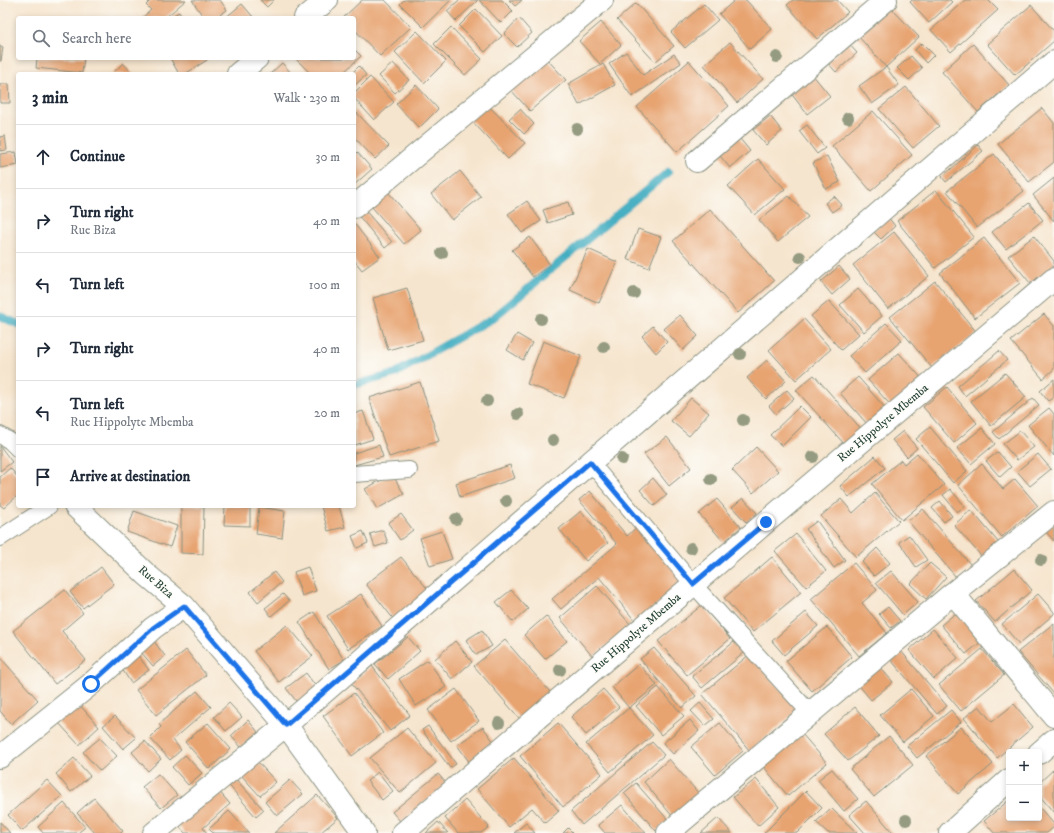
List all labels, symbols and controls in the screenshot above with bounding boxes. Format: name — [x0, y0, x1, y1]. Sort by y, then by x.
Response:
search box — [16, 16, 356, 60]
icon: search — [30, 27, 52, 49]
text: Search here — [62, 29, 131, 48]
text: 3 min — [32, 87, 68, 109]
text: Walk · 230 m — [274, 90, 340, 106]
icon: ahead — [32, 146, 54, 168]
text: Continue — [70, 147, 125, 166]
text: 30 m — [316, 149, 340, 165]
text: Turn right — [70, 203, 133, 222]
icon: right — [32, 210, 54, 232]
text: 40 m — [313, 213, 340, 229]
text: Rue Biza — [70, 222, 116, 238]
icon: left — [32, 274, 54, 296]
text: Turn left — [70, 275, 124, 294]
text: 100 m — [309, 277, 340, 293]
icon: right — [32, 338, 54, 360]
text: Turn right — [70, 339, 133, 358]
text: 40 m — [313, 341, 340, 357]
street label: Rue Hippolyte Mbemba — [834, 380, 932, 465]
text: Turn left — [70, 395, 124, 414]
icon: left — [32, 402, 54, 424]
text: 20 m — [314, 405, 340, 421]
text: Rue Hippolyte Mbemba — [70, 414, 194, 430]
icon: arrive — [32, 466, 54, 488]
text: Arrive at destination — [70, 467, 190, 486]
route end — [757, 513, 775, 531]
street label: Rue Biza — [135, 562, 178, 602]
street label: Rue Hippolyte Mbemba — [588, 589, 685, 676]
route start — [82, 675, 100, 693]
map controls — [1006, 749, 1042, 821]
button: + — [1006, 749, 1042, 785]
button: − — [1006, 785, 1042, 821]

